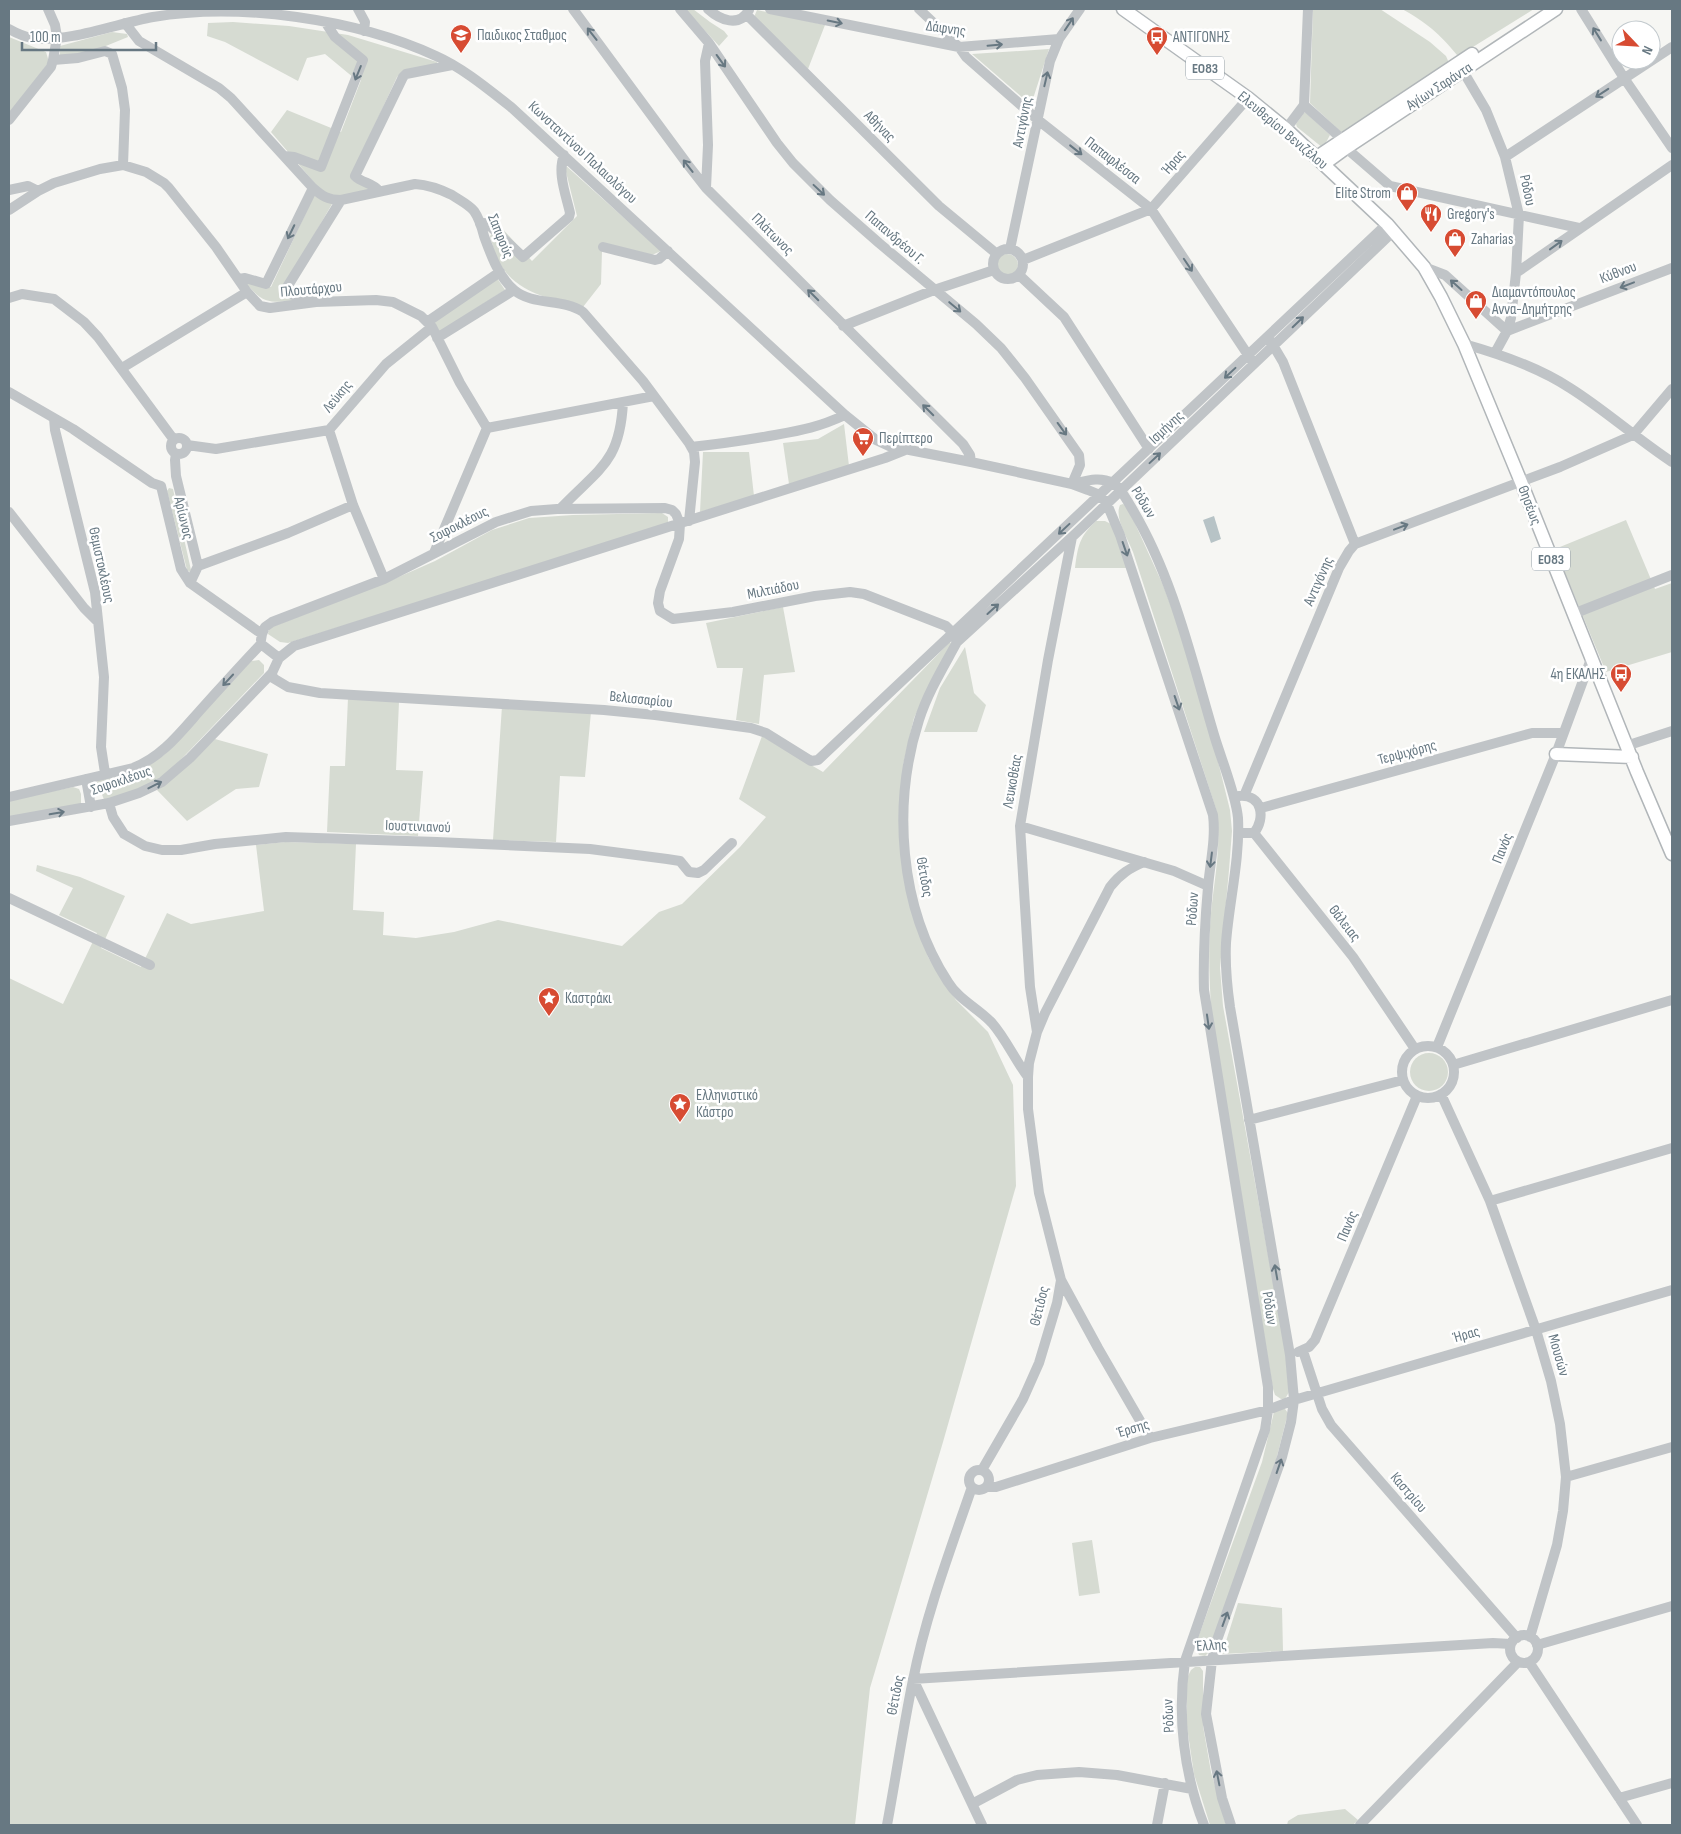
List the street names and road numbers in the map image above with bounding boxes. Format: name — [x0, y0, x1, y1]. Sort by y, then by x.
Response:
street label: Δάφνης — [925, 16, 967, 41]
road number: ΕΟ83 — [1186, 56, 1224, 80]
street label: Αγίων Σαράντα — [1402, 58, 1476, 115]
street label: Ελευθερίου Βενιζέλου — [1234, 87, 1332, 174]
street label: Αντιγόνης — [1008, 95, 1037, 150]
street label: Κωνσταντίνου Παλαιολόγου — [524, 97, 641, 208]
street label: Αθήνας — [859, 106, 900, 146]
street label: Παπαφλέσσα — [1081, 132, 1145, 189]
street label: Ήρας — [1157, 146, 1189, 180]
street label: Ρόδου — [1515, 173, 1540, 207]
street label: Παπανδρέου Γ. — [861, 206, 928, 268]
street label: Πλάτωνος — [748, 209, 798, 260]
street label: Σαπφούς — [483, 211, 518, 261]
street label: Κύθνου — [1597, 257, 1639, 288]
street label: Πλουτάρχου — [279, 277, 343, 302]
street label: Λεύκης — [318, 376, 356, 417]
street label: Ισμήνης — [1145, 406, 1188, 448]
street label: Ρόδων — [1127, 483, 1160, 522]
street label: Θησέως — [1513, 483, 1546, 528]
street label: Αρίωνος — [169, 494, 198, 541]
street label: Σοφοκλέους — [427, 502, 492, 547]
street label: Θεμιστοκλέους — [84, 525, 119, 605]
road number: ΕΟ83 — [1532, 548, 1570, 570]
street label: Αντιγόνης — [1299, 554, 1338, 610]
street label: Μιλτιάδου — [746, 575, 801, 604]
street label: Βελισσαρίου — [608, 687, 674, 712]
street label: Τερψιχόρης — [1376, 736, 1439, 769]
street label: Λευκοθέας — [998, 753, 1027, 810]
street label: Σοφοκλέους — [88, 761, 154, 800]
street label: Ιουστινιανού — [385, 816, 451, 837]
street label: Πανός — [1488, 830, 1517, 866]
street label: Θέτιδος — [912, 855, 937, 899]
street label: Ρόδων — [1182, 892, 1203, 926]
street label: Θάλειας — [1324, 901, 1365, 946]
street label: Πανός — [1333, 1208, 1362, 1245]
street label: Θέτιδος — [1025, 1284, 1054, 1328]
street label: Ρόδων — [1257, 1290, 1282, 1326]
street label: Ήρας — [1450, 1322, 1482, 1348]
street label: Μουσών — [1543, 1332, 1574, 1378]
street label: Έρσης — [1114, 1415, 1152, 1443]
street label: Καστρίου — [1386, 1468, 1431, 1516]
street label: Έλλης — [1194, 1635, 1227, 1656]
street label: Θέτιδος — [882, 1673, 909, 1717]
street label: Ρόδων — [1158, 1699, 1179, 1733]

